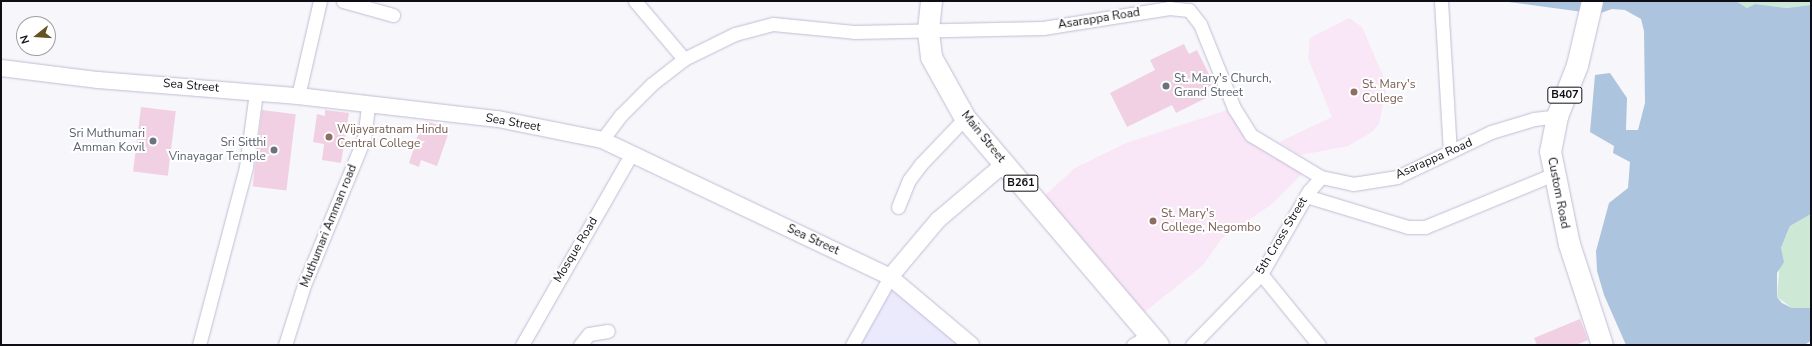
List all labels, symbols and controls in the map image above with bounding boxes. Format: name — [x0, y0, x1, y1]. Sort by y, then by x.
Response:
street label: Asarappa Road — [1057, 5, 1141, 33]
north arrow — [16, 16, 56, 56]
text: N — [17, 33, 33, 45]
place label: St. Mary's Church, Grand Street — [1174, 72, 1271, 100]
street label: Sea Street — [163, 76, 219, 96]
place label: St. Mary's College — [1362, 78, 1415, 106]
marker: St. Mary's Church, Grand Street — [1161, 81, 1171, 91]
road number: B407 — [1547, 86, 1583, 104]
marker: St. Mary's College — [1349, 87, 1359, 97]
street label: Main Street — [958, 108, 1008, 166]
street label: Sea Street — [484, 111, 542, 135]
place label: Wijayaratnam Hindu Central College — [337, 123, 448, 151]
place label: Sri Muthumari Amman Kovil — [69, 127, 145, 155]
marker: Wijayaratnam Hindu Central College — [324, 132, 334, 142]
marker: Sri Muthumari Amman Kovil — [148, 136, 158, 146]
place label: Sri Sitthi Vinayagar Temple — [169, 136, 266, 164]
street label: Asarappa Road — [1393, 136, 1475, 182]
marker: Sri Sitthi Vinayagar Temple — [269, 145, 279, 155]
street label: Custom Road — [1544, 156, 1572, 230]
street label: Muthumari Amman road — [298, 162, 360, 290]
road number: B261 — [1003, 174, 1039, 192]
street label: 5th Cross Street — [1253, 195, 1311, 277]
place label: St. Mary's College, Negombo — [1161, 207, 1261, 235]
street label: Mosque Road — [551, 215, 601, 285]
marker: St. Mary's College, Negombo — [1148, 216, 1158, 226]
street label: Sea Street — [785, 222, 841, 258]

